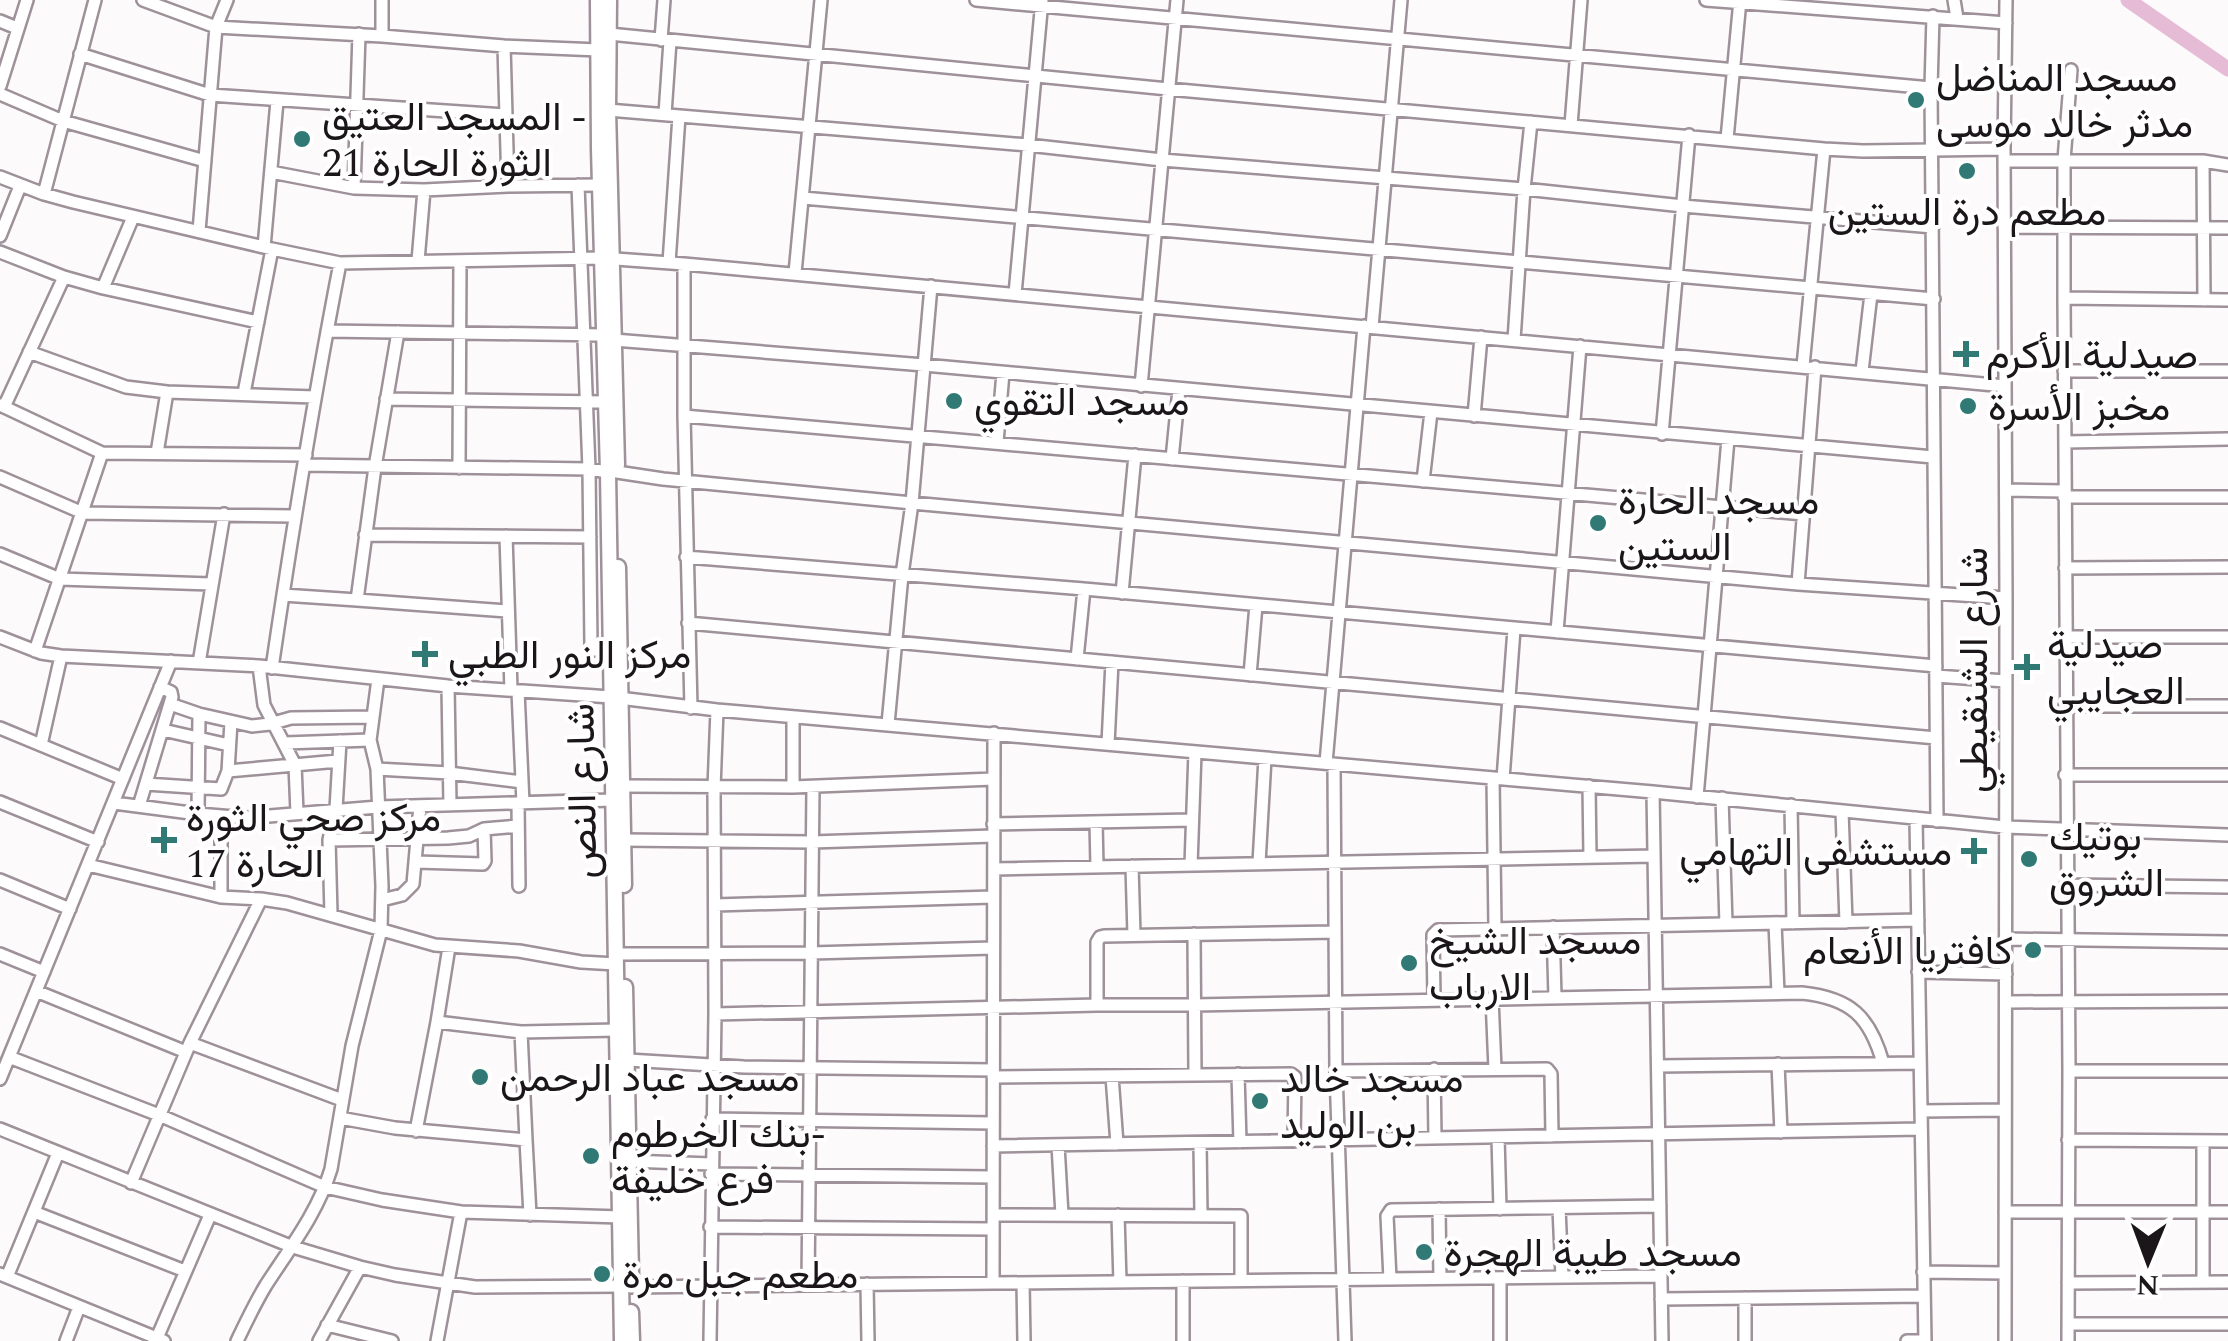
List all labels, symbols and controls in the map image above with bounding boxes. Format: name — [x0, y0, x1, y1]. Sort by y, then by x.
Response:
place label: مسجد المناضل مدثر خالد موسى — [1936, 49, 2193, 156]
place label: المسجد العتيق - الثورة الحارة 21 — [322, 88, 586, 195]
marker: مسجد المناضل مدثر خالد موسى — [1905, 89, 1927, 111]
marker: المسجد العتيق - الثورة الحارة 21 — [291, 128, 313, 150]
marker: مطعم درة الستين — [1956, 160, 1978, 182]
place label: مطعم درة الستين — [1828, 183, 2106, 244]
place label: صيدلية الأكرم — [1986, 326, 2198, 387]
marker: صيدلية الأكرم — [1955, 343, 1977, 365]
place label: مسجد التقوي — [974, 373, 1190, 434]
place label: مخبز الأسرة — [1988, 378, 2170, 439]
marker: مسجد التقوي — [943, 390, 965, 412]
marker: مخبز الأسرة — [1957, 395, 1979, 417]
place label: مسجد الحارة الستين — [1618, 472, 1819, 579]
marker: مسجد الحارة الستين — [1587, 512, 1609, 534]
street label: شارع الشنقيطي — [1945, 547, 2006, 793]
place label: صيدلية العجايبي — [2047, 616, 2184, 723]
place label: مركز النور الطبي — [448, 626, 691, 687]
marker: مركز النور الطبي — [412, 641, 438, 667]
marker: صيدلية العجايبي — [2016, 656, 2038, 678]
street label: شارع النص — [551, 703, 616, 879]
place label: مركز صحي الثورة الحارة 17 — [186, 789, 441, 896]
place label: بوتيك الشروق — [2049, 808, 2164, 915]
place label: مستشفى التهامي — [1679, 823, 1952, 884]
marker: مركز صحي الثورة الحارة 17 — [151, 827, 177, 853]
marker: مستشفى التهامي — [1961, 838, 1987, 864]
marker: بوتيك الشروق — [2018, 848, 2040, 870]
place label: مسجد الشيخ الارباب — [1429, 912, 1641, 1019]
place label: كافتريا الأنعام — [1803, 922, 2013, 983]
marker: كافتريا الأنعام — [2022, 939, 2044, 961]
marker: مسجد الشيخ الارباب — [1398, 952, 1420, 974]
place label: مسجد عباد الرحمن — [500, 1049, 800, 1110]
place label: مسجد خالد بن الوليد — [1280, 1050, 1464, 1157]
marker: مسجد عباد الرحمن — [469, 1066, 491, 1088]
marker: مسجد خالد بن الوليد — [1249, 1090, 1271, 1112]
place label: بنك الخرطوم- فرع خليفة — [611, 1105, 826, 1212]
marker: بنك الخرطوم- فرع خليفة — [580, 1145, 602, 1167]
north arrow — [2098, 1211, 2198, 1311]
place label: مسجد طيبة الهجرة — [1444, 1224, 1742, 1285]
marker: مسجد طيبة الهجرة — [1413, 1241, 1435, 1263]
place label: مطعم جبل مرة — [622, 1246, 858, 1307]
marker: مطعم جبل مرة — [591, 1263, 613, 1285]
text: N — [2136, 1263, 2159, 1306]

